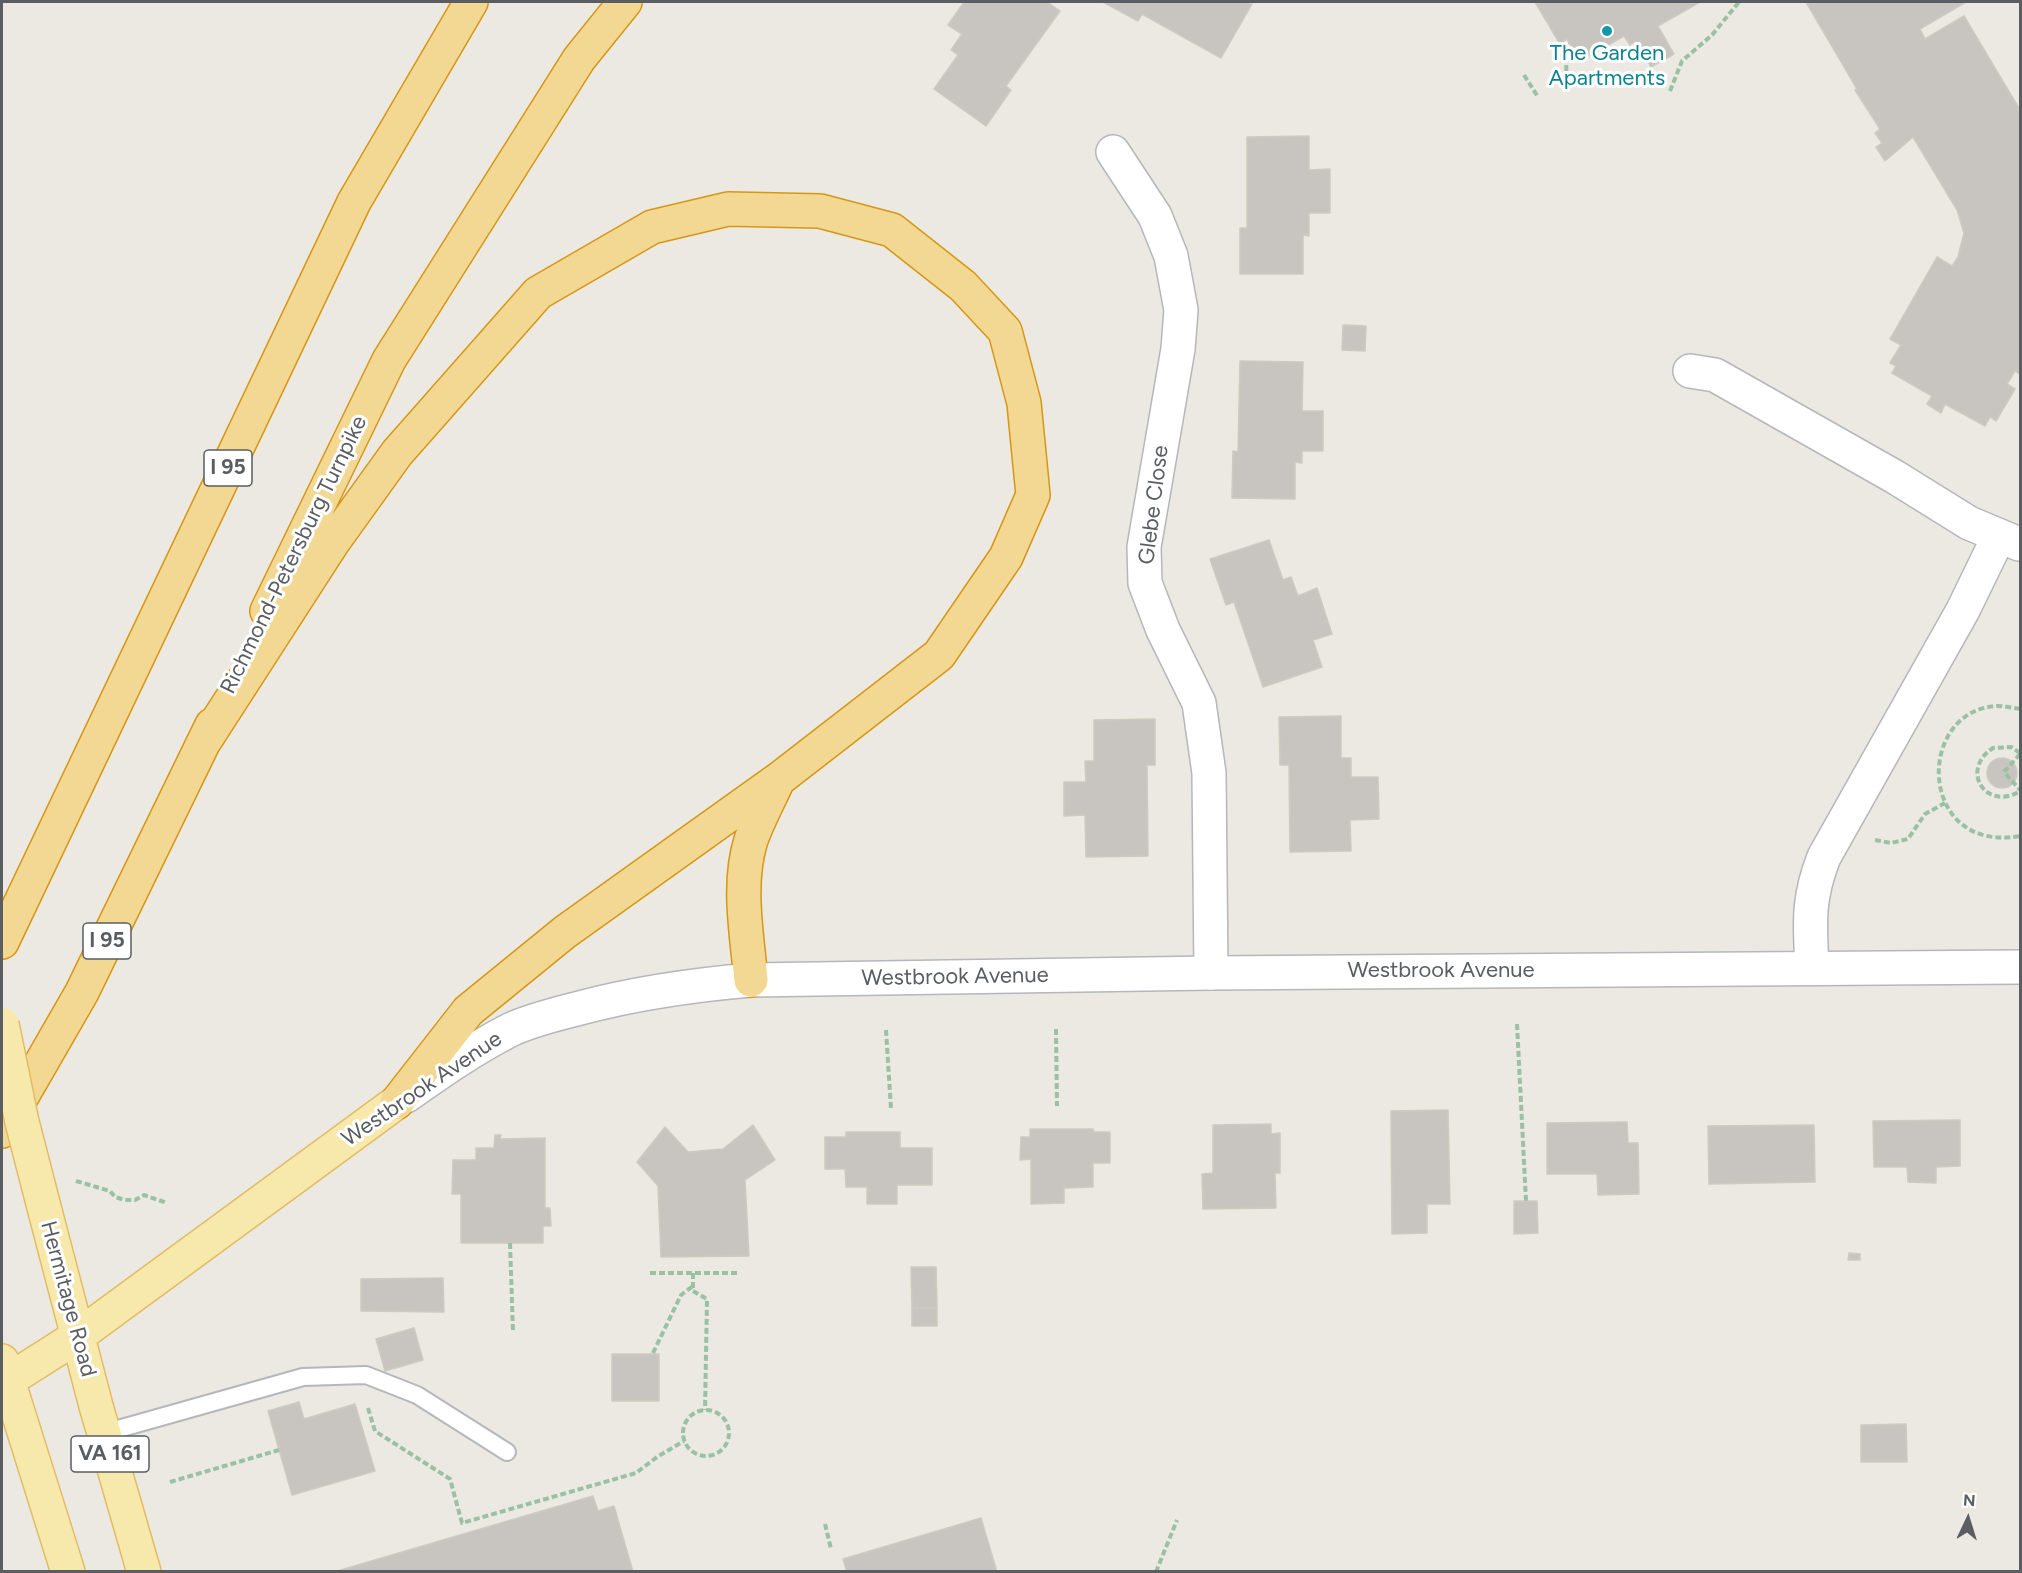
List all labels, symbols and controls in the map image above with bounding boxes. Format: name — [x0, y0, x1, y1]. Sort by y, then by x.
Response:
marker: The Garden Apartments — [1600, 24, 1614, 38]
place label: The Garden Apartments — [1549, 41, 1665, 92]
street label: Richmond-Petersburg Turnpike — [215, 412, 373, 698]
street label: Glebe Close — [1134, 444, 1174, 566]
road number: I 95 — [204, 450, 252, 486]
road number: I 95 — [83, 923, 131, 959]
street label: Westbrook Avenue — [1347, 958, 1535, 984]
street label: Westbrook Avenue — [861, 962, 1049, 992]
street label: Westbrook Avenue — [337, 1026, 507, 1152]
street label: Hermitage Road — [35, 1218, 101, 1380]
road number: VA 161 — [71, 1436, 149, 1472]
north arrow — [1938, 1489, 1998, 1549]
text: N — [1962, 1491, 1976, 1510]

